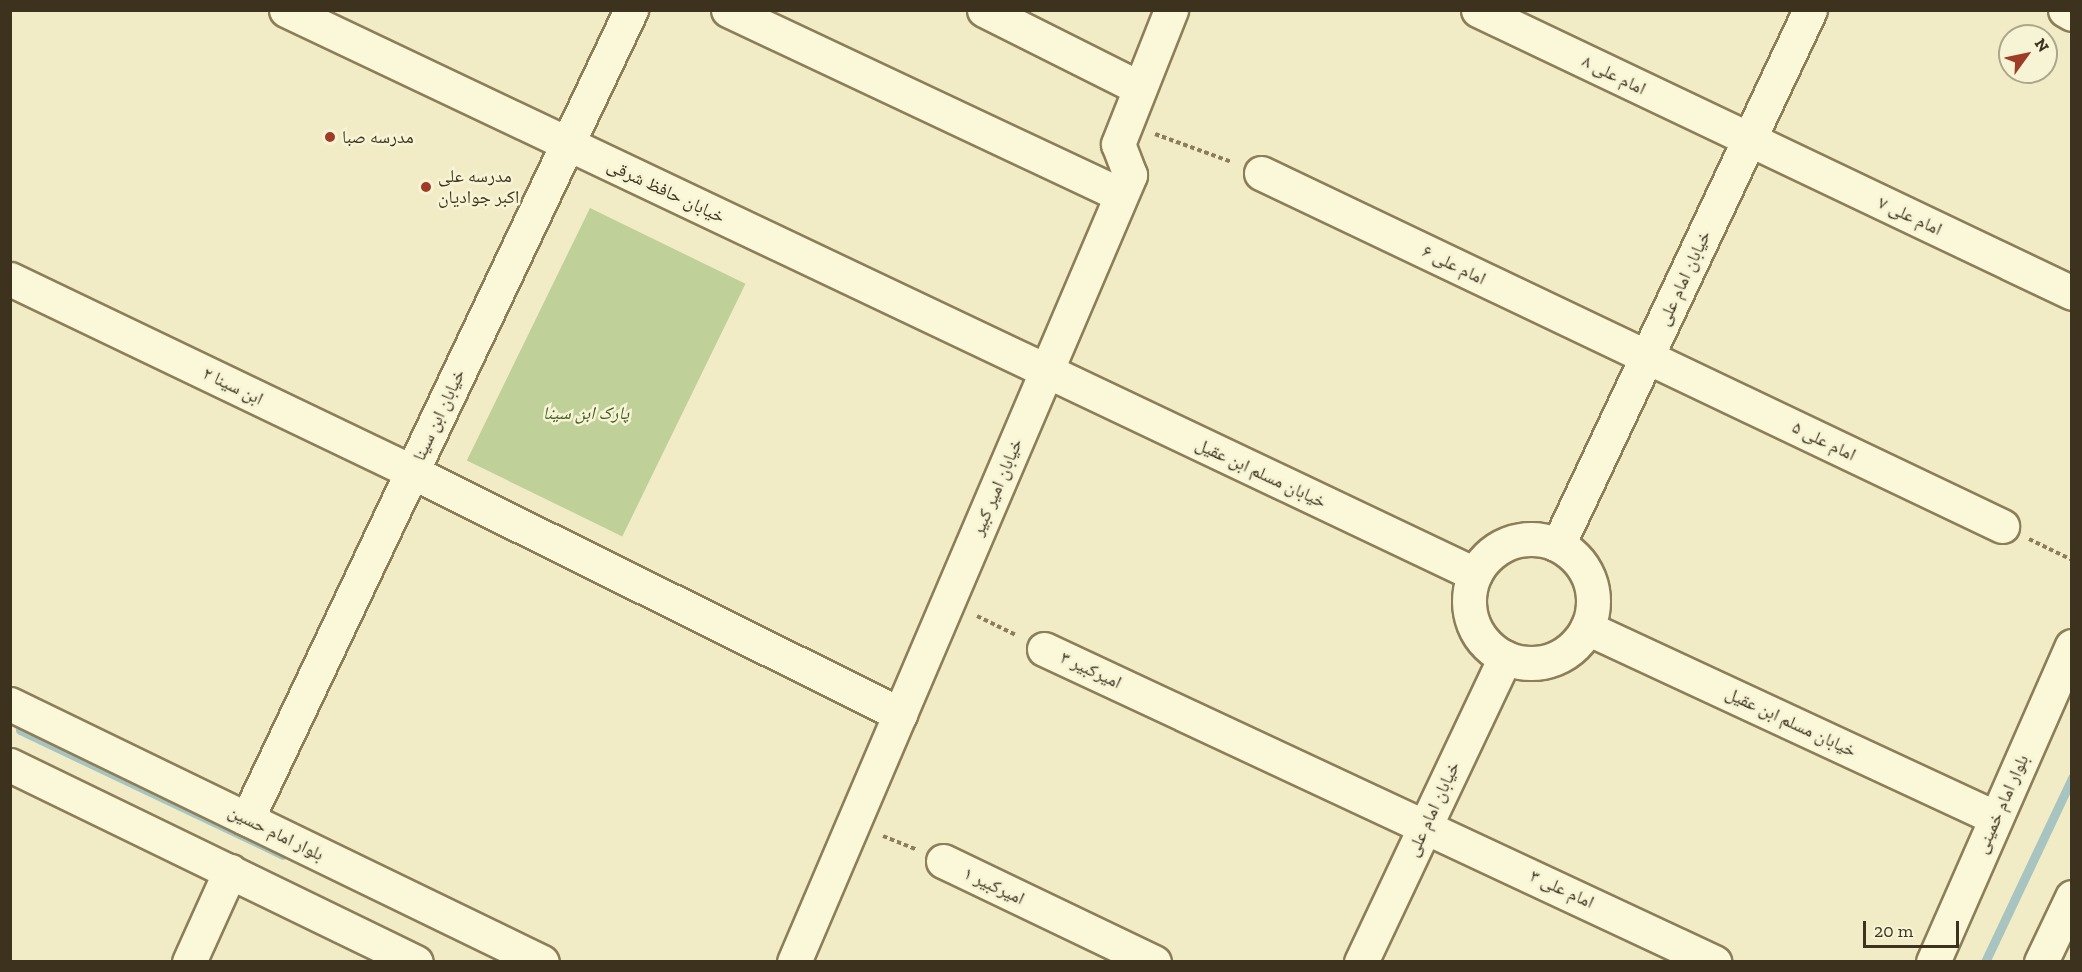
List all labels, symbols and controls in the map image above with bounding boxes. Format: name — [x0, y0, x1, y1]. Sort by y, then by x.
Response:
north arrow — [1998, 24, 2058, 84]
text: N — [2031, 35, 2053, 55]
street label: امام علی ۸ — [1579, 50, 1649, 100]
place label: مدرسه صبا — [342, 126, 414, 148]
marker: مدرسه صبا — [323, 130, 337, 144]
street label: خیابان حافظ شرقی — [604, 154, 728, 228]
place label: مدرسه علی اکبر جوادیان — [438, 166, 519, 208]
marker: مدرسه علی اکبر جوادیان — [419, 180, 433, 194]
street label: امام علی ۷ — [1875, 192, 1945, 240]
street label: خیابان امام علی — [1653, 227, 1715, 329]
street label: امام علی ۶ — [1419, 240, 1489, 290]
street label: ابن سینا ۲ — [199, 362, 267, 410]
street label: خیابان ابن سینا — [408, 366, 470, 464]
park label: پارک ابن سینا — [543, 402, 629, 424]
street label: امام علی ۵ — [1789, 416, 1859, 466]
street label: خیابان مسلم ابن عقیل — [1192, 433, 1330, 513]
street label: خیابان امیر کبیر — [967, 435, 1027, 539]
street label: امیرکبیر ۳ — [1057, 647, 1125, 693]
street label: خیابان مسلم ابن عقیل — [1722, 682, 1860, 762]
street label: بلوار امام خمینی — [1971, 751, 2033, 857]
street label: خیابان امام علی — [1402, 758, 1464, 860]
street label: بلوار امام حسین — [225, 801, 327, 865]
street label: امیرکبیر ۱ — [960, 863, 1028, 909]
street label: امام علی ۳ — [1527, 865, 1597, 913]
scale bar — [1866, 909, 1962, 947]
text: 20 m — [1874, 920, 1913, 942]

